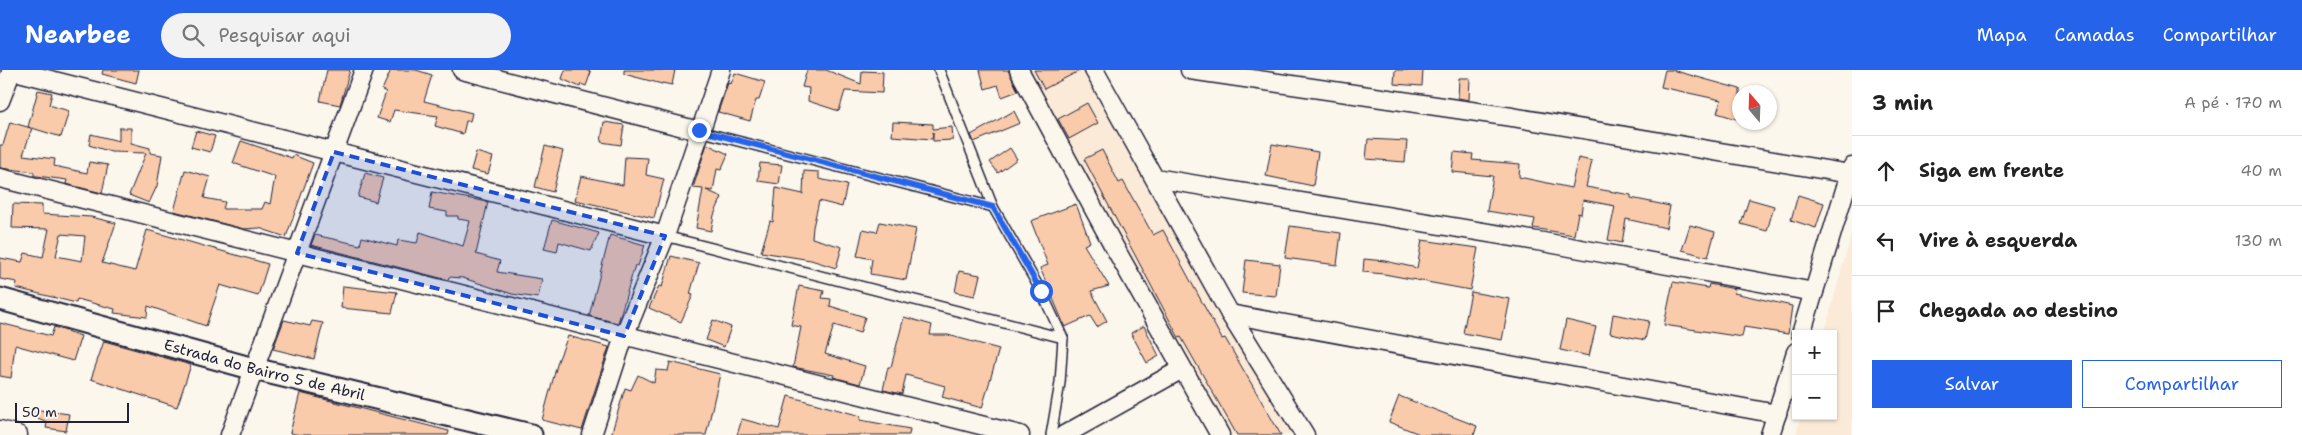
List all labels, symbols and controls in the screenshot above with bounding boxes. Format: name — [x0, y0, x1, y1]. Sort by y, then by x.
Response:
search box — [161, 13, 511, 58]
text: Nearbee — [25, 19, 131, 51]
icon: search — [179, 21, 207, 49]
text: Pesquisar aqui — [219, 23, 351, 48]
text: Mapa — [1977, 23, 2027, 47]
text: Camadas — [2055, 23, 2135, 47]
text: Compartilhar — [2163, 23, 2277, 47]
north arrow — [1732, 85, 1777, 130]
text: 3 min — [1872, 89, 1933, 117]
text: A pé · 170 m — [2184, 92, 2282, 113]
route end — [688, 119, 711, 142]
icon: ahead — [1872, 157, 1900, 185]
text: Siga em frente — [1919, 158, 2064, 183]
text: 40 m — [2240, 160, 2282, 181]
icon: left — [1872, 227, 1900, 255]
text: Vire à esquerda — [1919, 228, 2077, 253]
text: 130 m — [2235, 230, 2282, 251]
route start — [1030, 280, 1053, 303]
icon: arrive — [1872, 297, 1900, 325]
text: Chegada ao destino — [1919, 298, 2118, 323]
map controls — [1792, 330, 1837, 420]
button: + — [1792, 330, 1837, 375]
street label: Estrada do Bairro 5 de Abril — [162, 335, 368, 405]
button: Salvar — [1872, 360, 2072, 408]
button: Compartilhar — [2082, 360, 2282, 408]
button: − — [1792, 375, 1837, 420]
scale bar — [15, 400, 129, 423]
text: 50 m — [22, 403, 57, 421]

